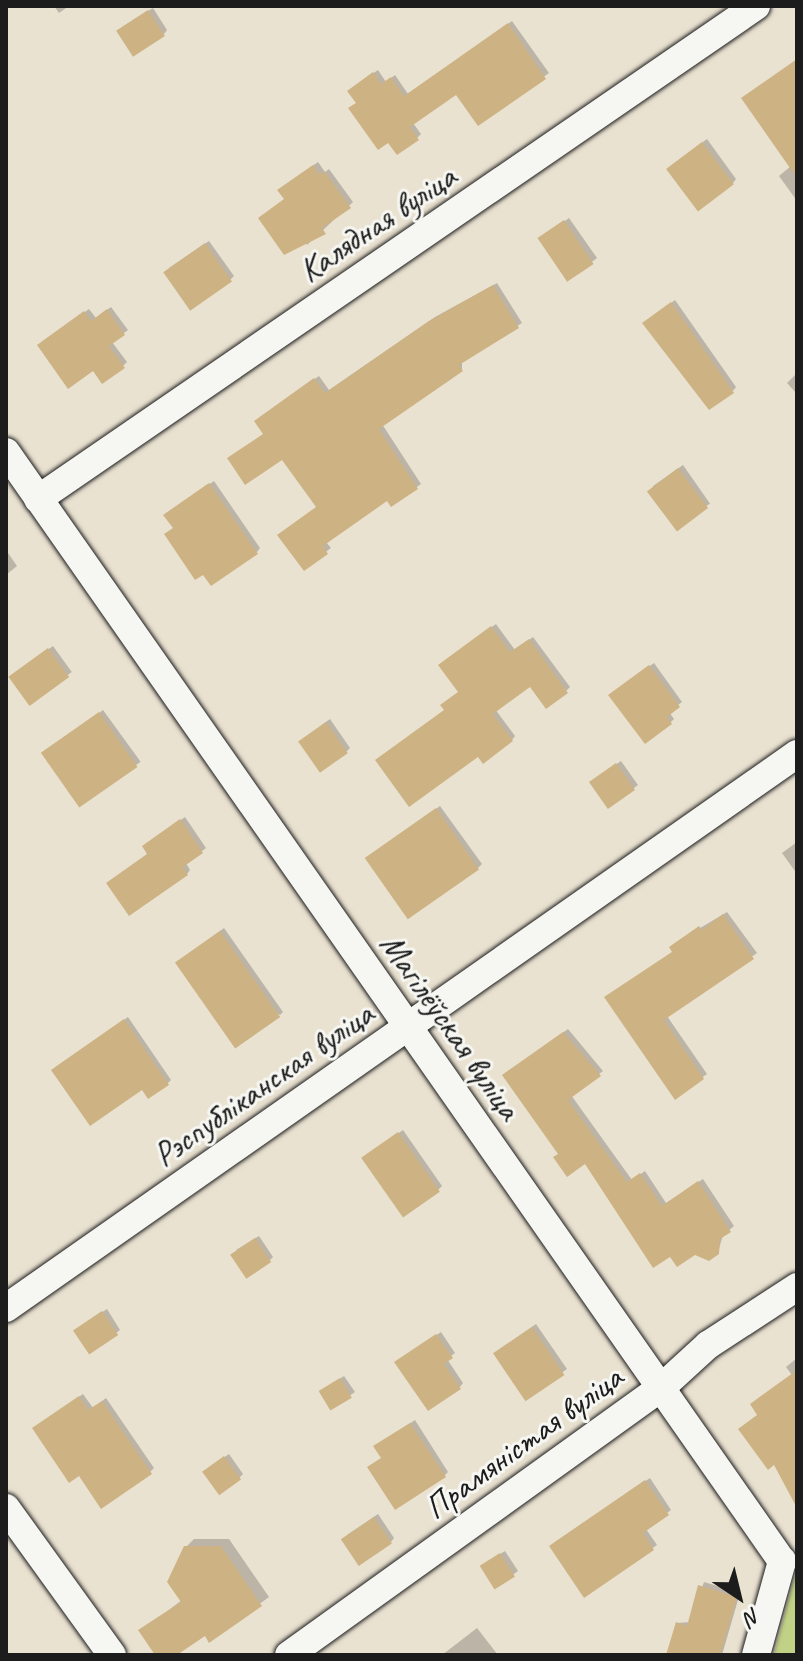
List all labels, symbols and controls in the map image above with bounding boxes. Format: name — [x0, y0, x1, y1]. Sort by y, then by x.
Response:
street label: Калядная вуліца — [291, 156, 463, 290]
street label: Магілёўская вуліца — [372, 926, 530, 1126]
street label: Рэспубліканская вуліца — [145, 993, 381, 1175]
street label: Прамяністая вуліца — [417, 1357, 629, 1527]
north arrow — [699, 1557, 779, 1637]
text: N — [739, 1601, 766, 1632]

